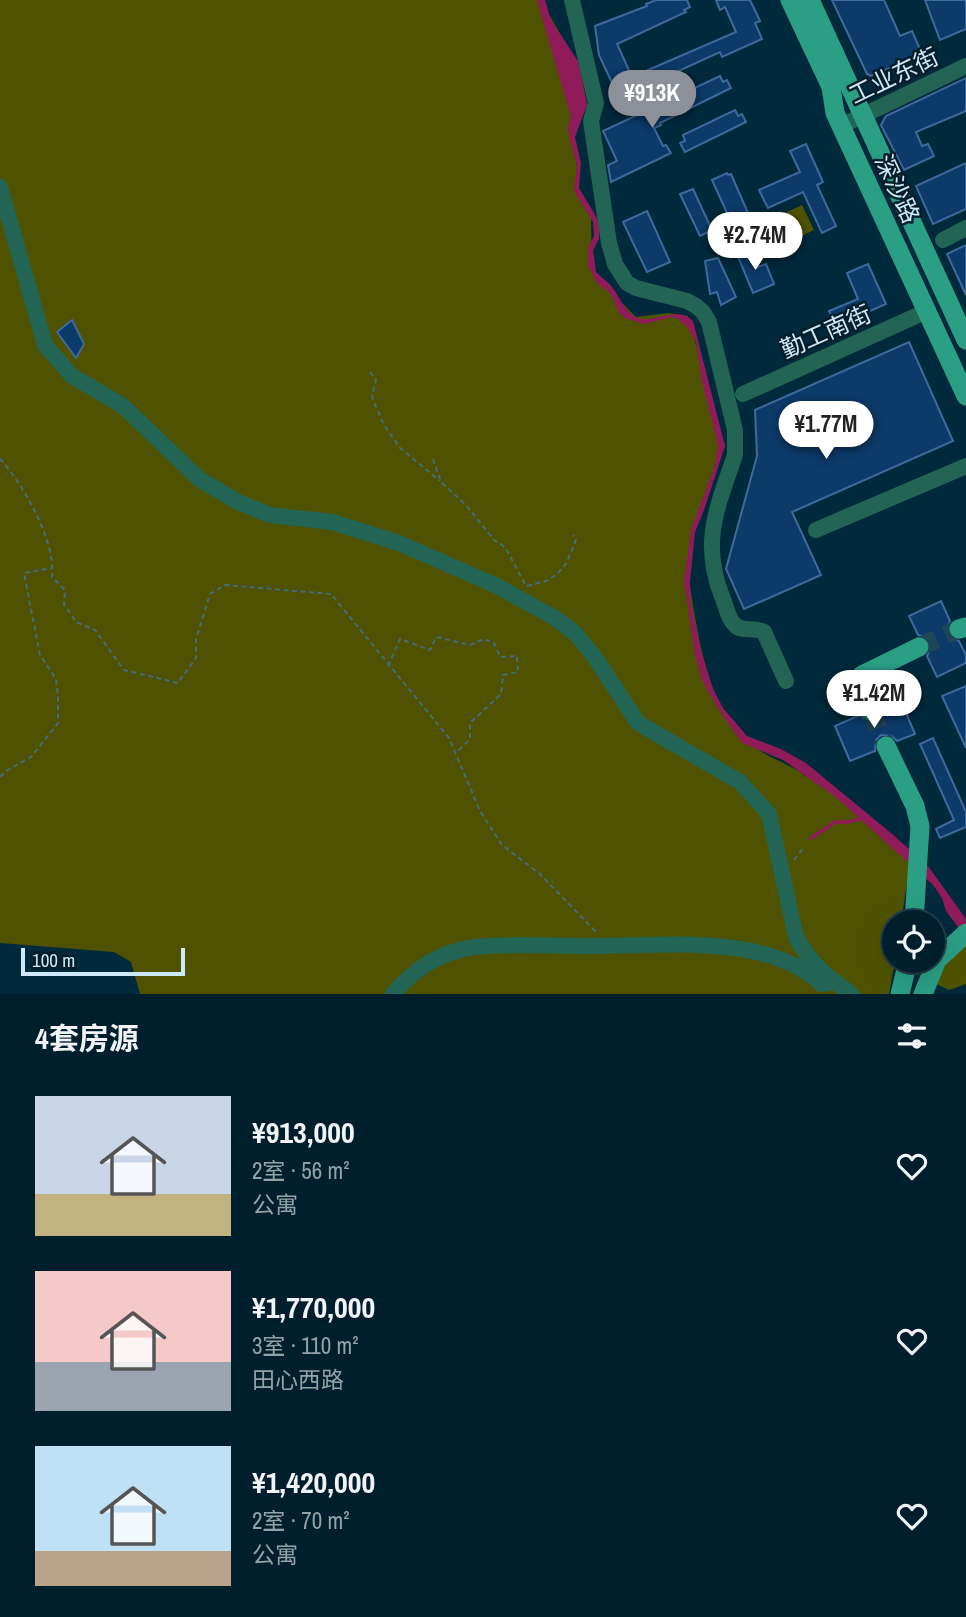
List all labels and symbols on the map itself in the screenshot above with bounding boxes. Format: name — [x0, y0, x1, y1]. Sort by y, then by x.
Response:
street label: 工业东街 — [843, 40, 944, 111]
pin: ¥913K — [603, 71, 701, 130]
street label: 深沙路 — [868, 149, 928, 228]
pin: ¥2.74M — [698, 212, 812, 272]
street label: 勤工南街 — [775, 297, 876, 365]
pin: ¥1.77M — [769, 402, 883, 461]
pin: ¥1.42M — [817, 670, 931, 730]
scale bar — [21, 945, 186, 977]

